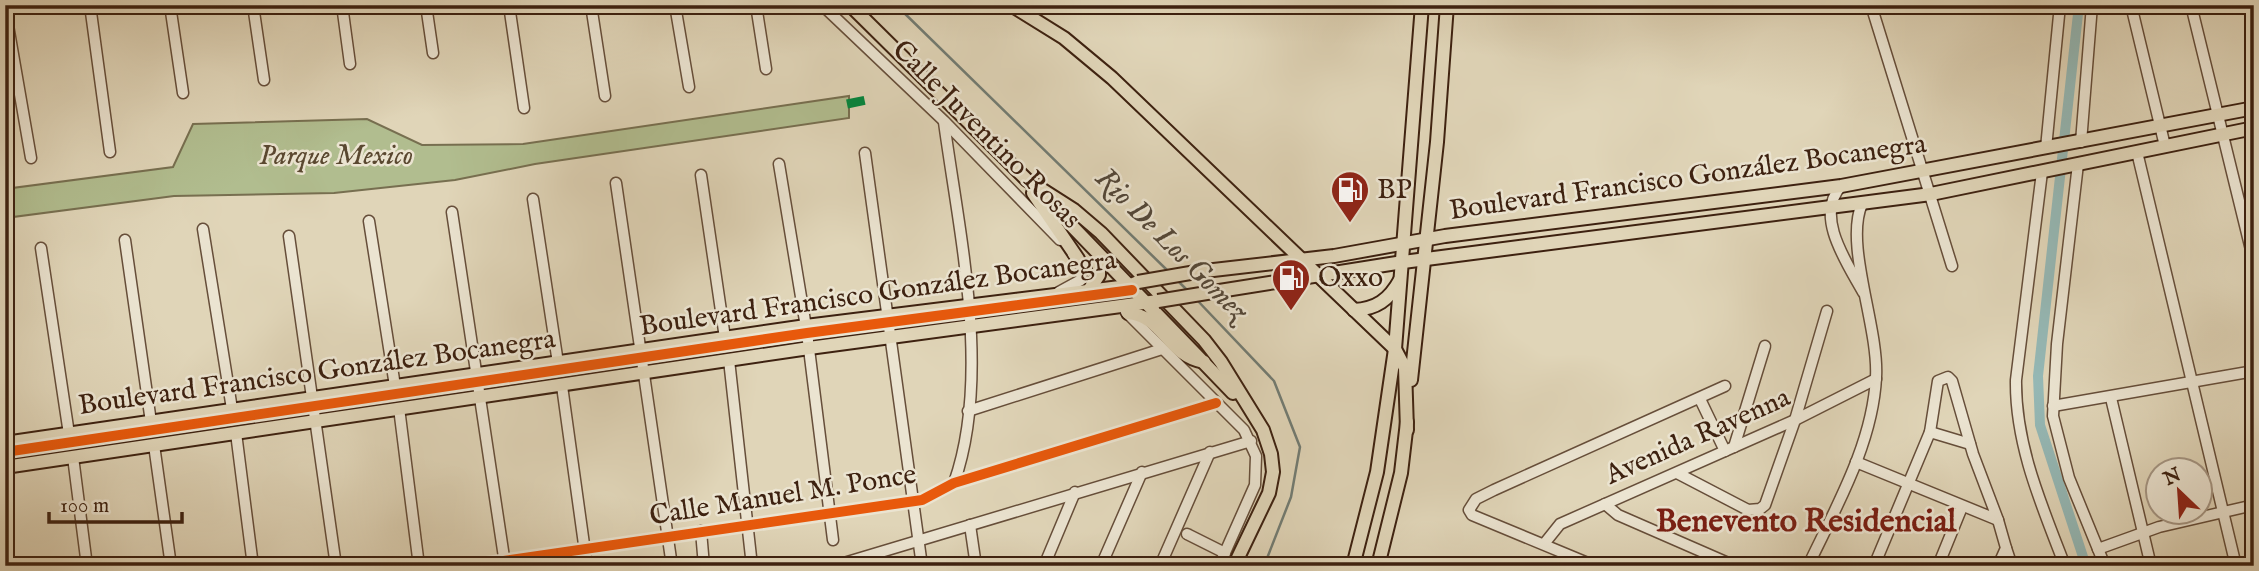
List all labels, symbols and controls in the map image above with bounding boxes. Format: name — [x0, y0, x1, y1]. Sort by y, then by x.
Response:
street label: Calle Juventino Rosas — [884, 33, 1088, 237]
street label: Boulevard Francisco González Bocanegra — [1447, 127, 1930, 229]
park label: Parque Mexico — [259, 139, 413, 174]
water label: Rio De Los Gomez — [1086, 160, 1258, 332]
fuel station icon: BP — [1329, 169, 1371, 224]
place label: BP — [1377, 173, 1412, 208]
street label: Boulevard Francisco González Bocanegra — [637, 243, 1120, 345]
fuel station icon: Oxxo — [1270, 257, 1312, 312]
place label: Oxxo — [1318, 261, 1383, 296]
street label: Boulevard Francisco González Bocanegra — [76, 322, 559, 424]
street label: Avenida Ravenna — [1599, 380, 1797, 494]
north arrow — [2144, 456, 2214, 526]
street label: Calle Manuel M. Ponce — [647, 458, 919, 534]
text: N — [2159, 463, 2186, 492]
scale bar — [49, 480, 182, 524]
text: 100 m — [60, 493, 109, 520]
district label: Benevento Residencial — [1656, 502, 1958, 543]

